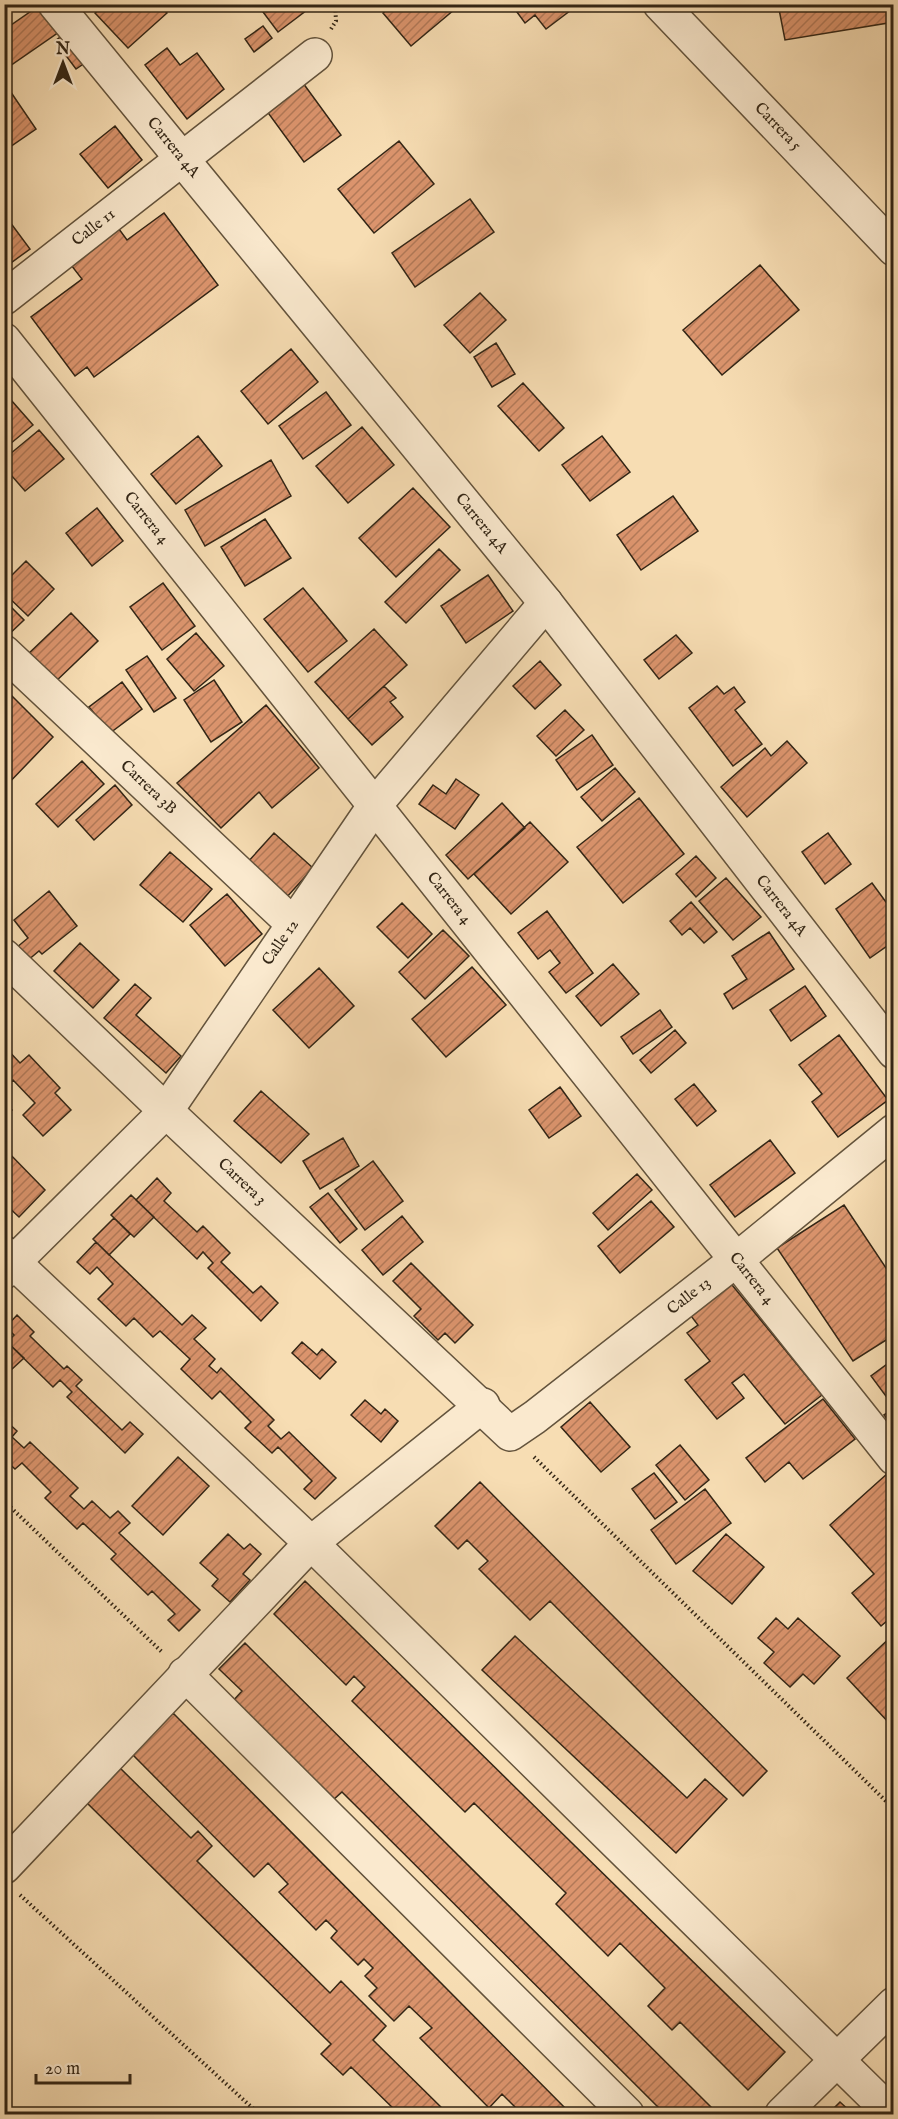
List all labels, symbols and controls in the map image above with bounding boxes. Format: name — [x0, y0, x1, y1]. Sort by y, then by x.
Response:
north arrow — [33, 33, 93, 93]
text: N — [55, 40, 70, 60]
street label: Carrera 5 — [750, 98, 805, 156]
street label: Carrera 4A — [142, 114, 204, 183]
street label: Calle 11 — [68, 205, 120, 251]
street label: Carrera 4 — [119, 488, 173, 549]
street label: Carrera 4A — [450, 489, 512, 559]
street label: Carrera 3B — [116, 756, 181, 819]
street label: Carrera 4 — [422, 868, 476, 929]
street label: Carrera 4A — [751, 871, 812, 942]
street label: Calle 12 — [258, 916, 304, 970]
street label: Carrera 3 — [213, 1154, 270, 1210]
street label: Carrera 4 — [724, 1249, 778, 1309]
street label: Calle 13 — [663, 1273, 715, 1320]
scale bar — [36, 2047, 130, 2085]
text: 20 m — [45, 2058, 80, 2081]

